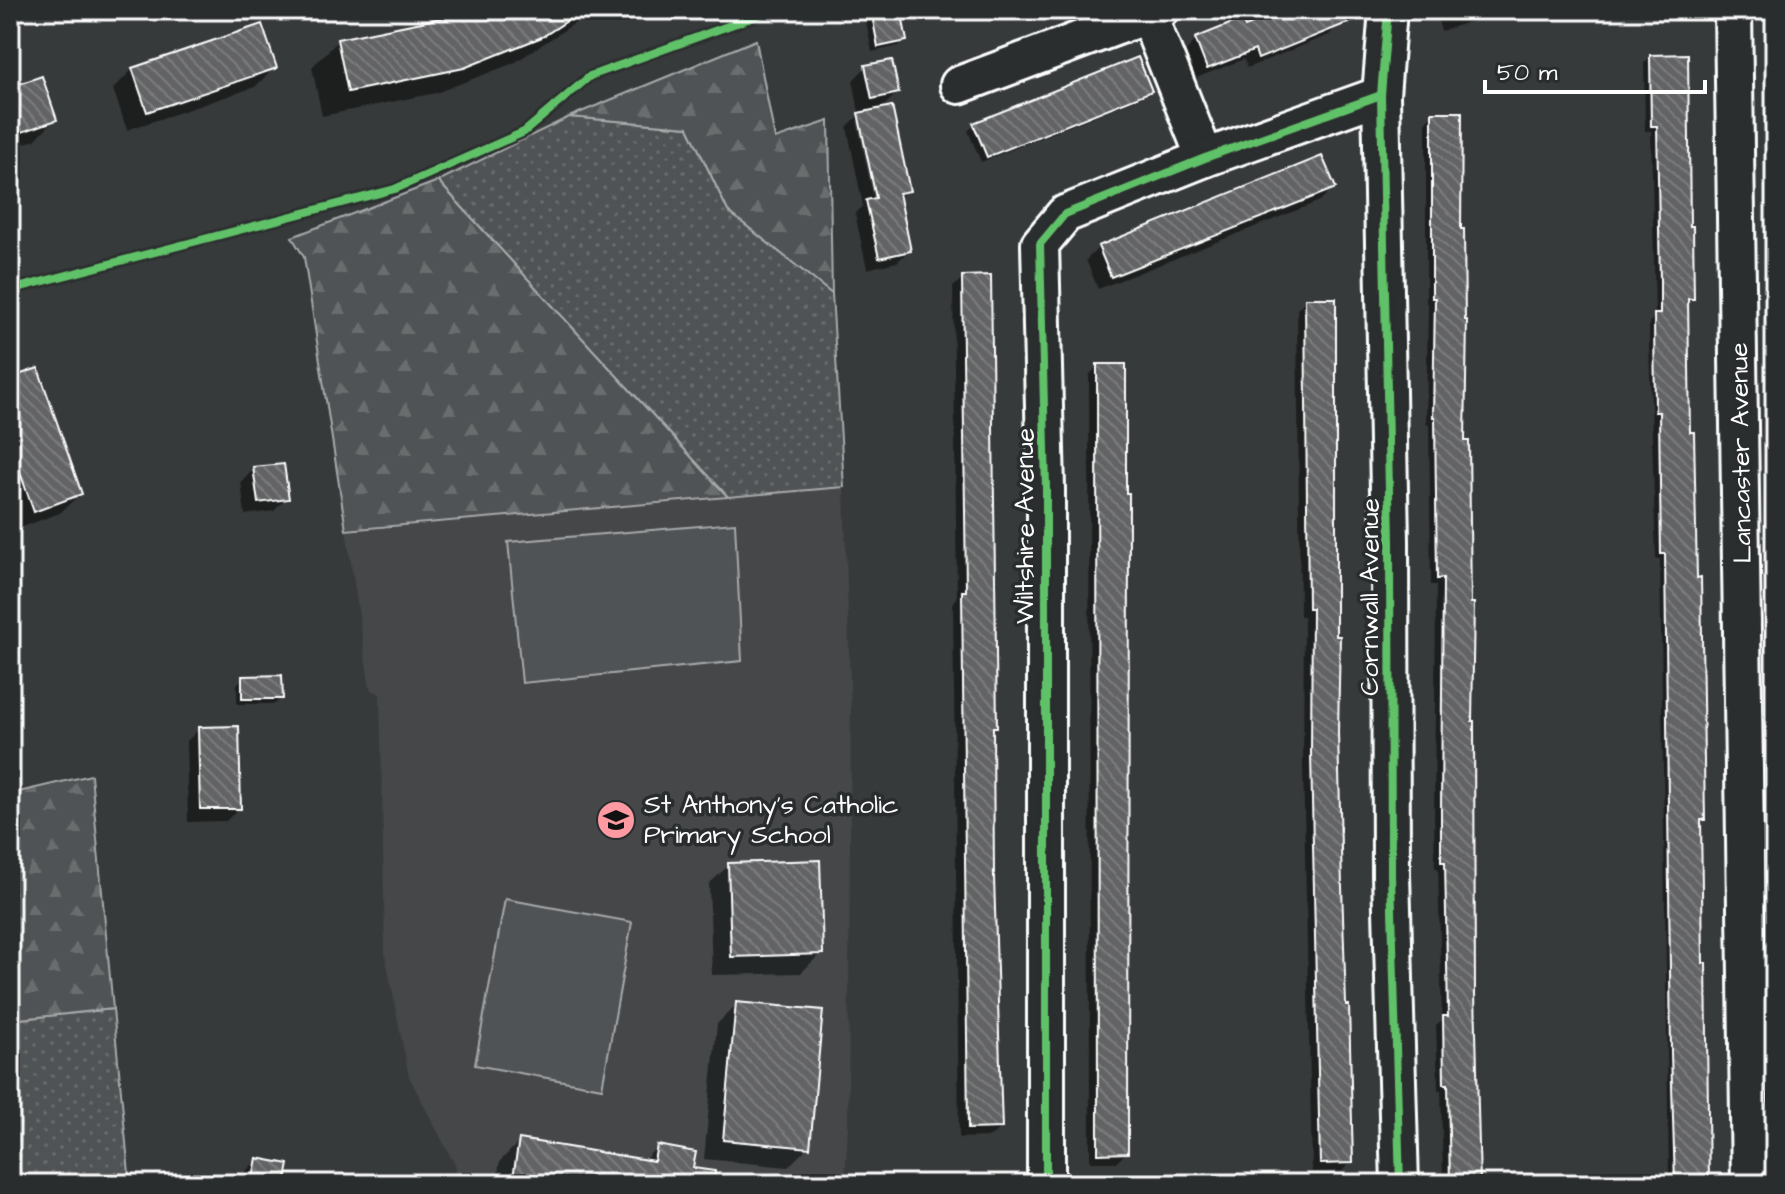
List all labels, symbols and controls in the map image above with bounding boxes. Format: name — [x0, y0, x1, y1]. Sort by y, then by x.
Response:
scale bar — [1485, 44, 1705, 94]
text: 50 m — [1497, 56, 1558, 90]
street label: Lancaster Avenue — [1721, 342, 1761, 564]
street label: Wiltshire Avenue — [1007, 428, 1043, 624]
street label: Cornwall Avenue — [1352, 498, 1388, 696]
place label: St Anthony's Catholic Primary School — [644, 787, 898, 855]
school or university icon: St Anthony's Catholic Primary School — [595, 799, 637, 841]

